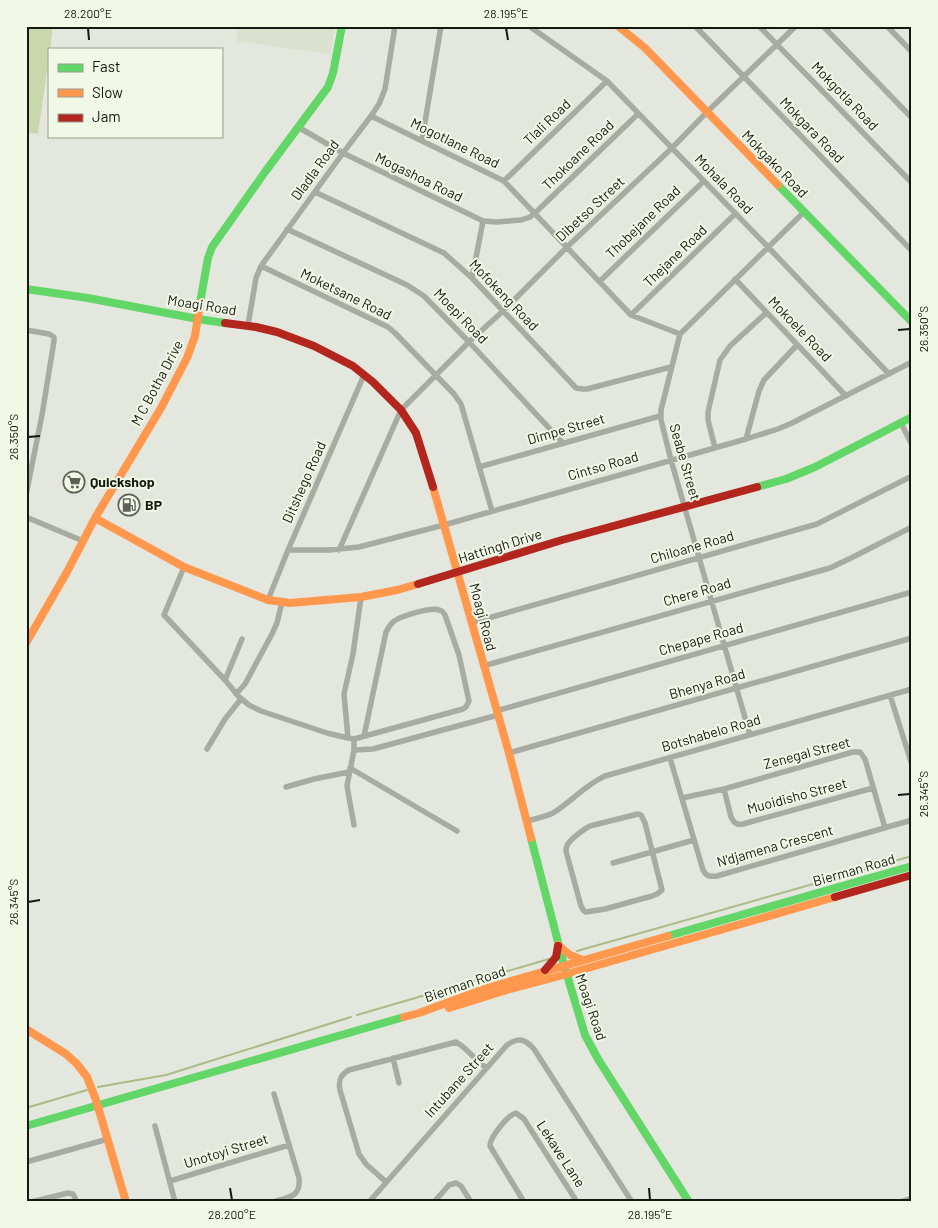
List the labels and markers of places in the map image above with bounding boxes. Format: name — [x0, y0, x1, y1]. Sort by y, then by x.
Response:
supermarket icon: Quickshop — [62, 470, 86, 494]
place label: Quickshop — [90, 473, 155, 490]
fuel station icon: BP — [117, 493, 141, 517]
place label: BP — [145, 496, 162, 513]

